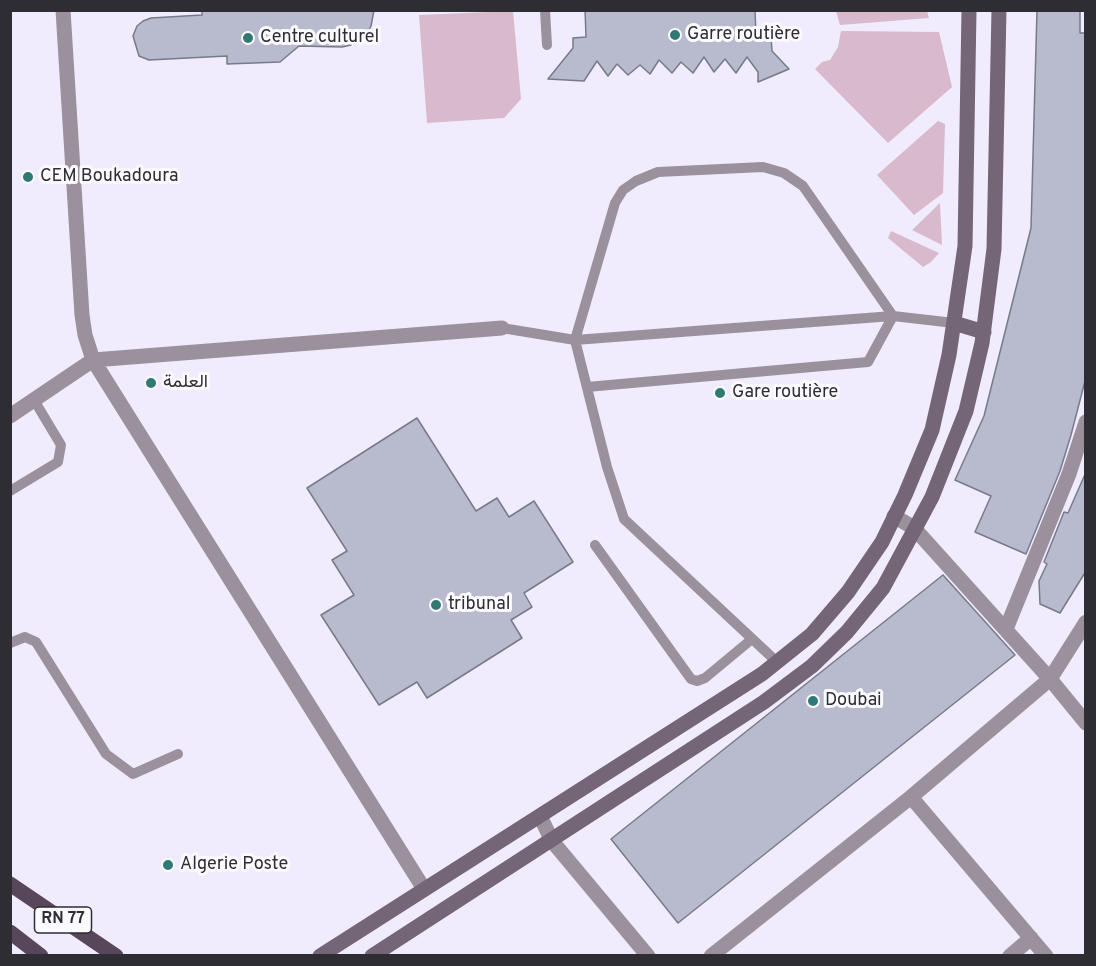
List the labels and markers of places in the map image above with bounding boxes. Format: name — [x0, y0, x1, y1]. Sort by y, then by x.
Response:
place label: Garre routière — [687, 24, 800, 46]
place label: Centre culturel — [260, 27, 379, 49]
marker: Garre routière — [668, 28, 682, 42]
marker: Centre culturel — [241, 31, 255, 45]
place label: CEM Boukadoura — [40, 166, 178, 188]
marker: CEM Boukadoura — [21, 170, 35, 184]
place label: العلمة — [163, 372, 208, 394]
marker: العلمة — [144, 376, 158, 390]
place label: Gare routière — [732, 382, 838, 404]
marker: Gare routière — [713, 386, 727, 400]
place label: tribunal — [448, 594, 510, 616]
marker: tribunal — [429, 598, 443, 612]
place label: Doubai — [825, 690, 882, 712]
marker: Doubai — [806, 694, 820, 708]
place label: Algerie Poste — [180, 854, 288, 876]
marker: Algerie Poste — [161, 858, 175, 872]

